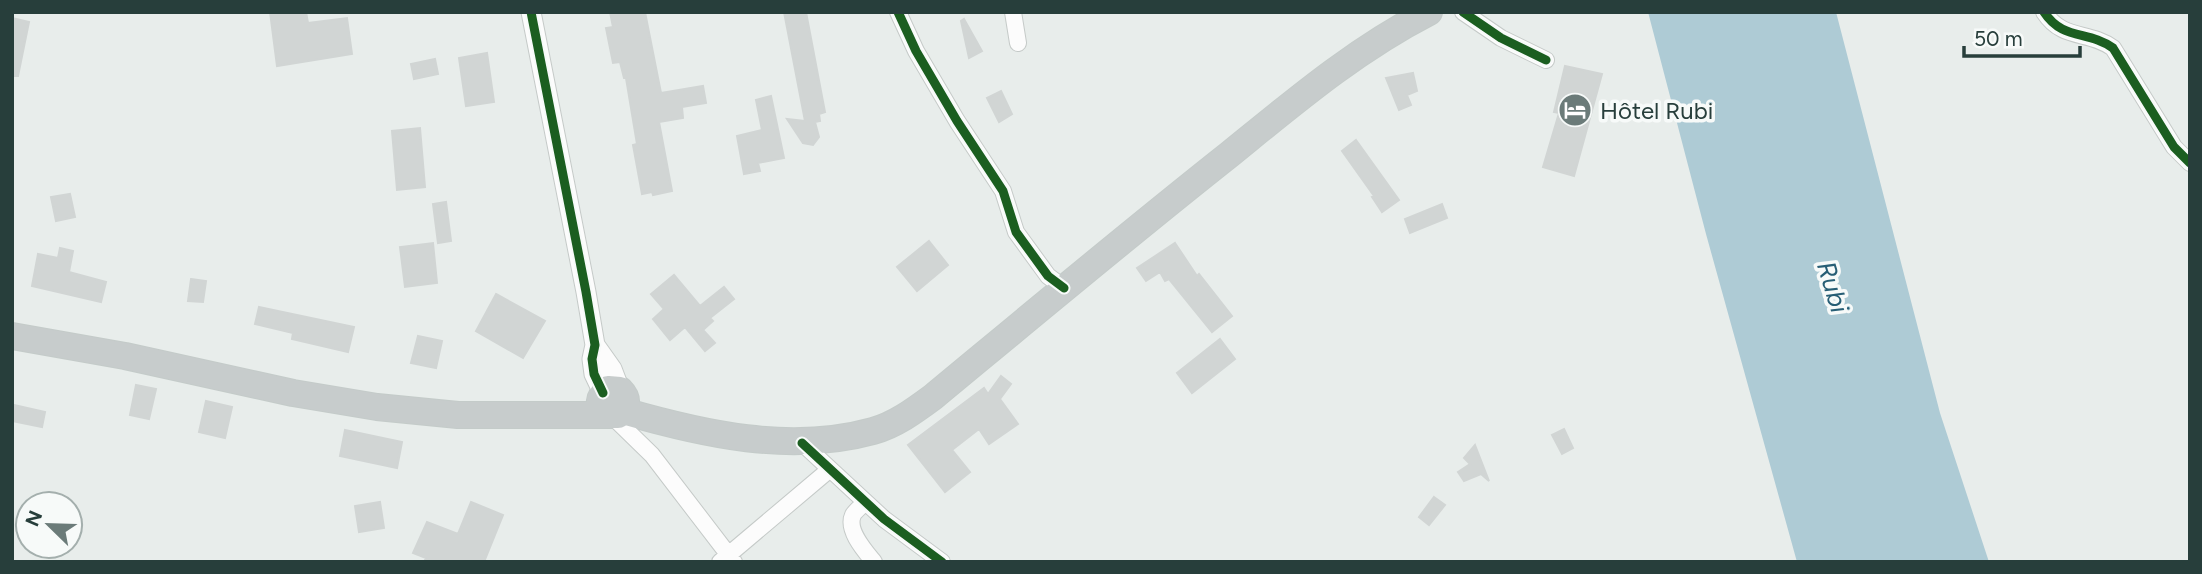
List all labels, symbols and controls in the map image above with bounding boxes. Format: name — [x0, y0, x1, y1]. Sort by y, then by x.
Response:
scale bar — [1964, 14, 2080, 58]
text: 50 m — [1974, 26, 2023, 51]
hotel icon: Hôtel Rubi — [1556, 91, 1594, 129]
place label: Hôtel Rubi — [1600, 96, 1713, 125]
water label: Rubi — [1810, 257, 1856, 317]
north arrow — [14, 490, 84, 560]
text: N — [20, 507, 47, 530]

